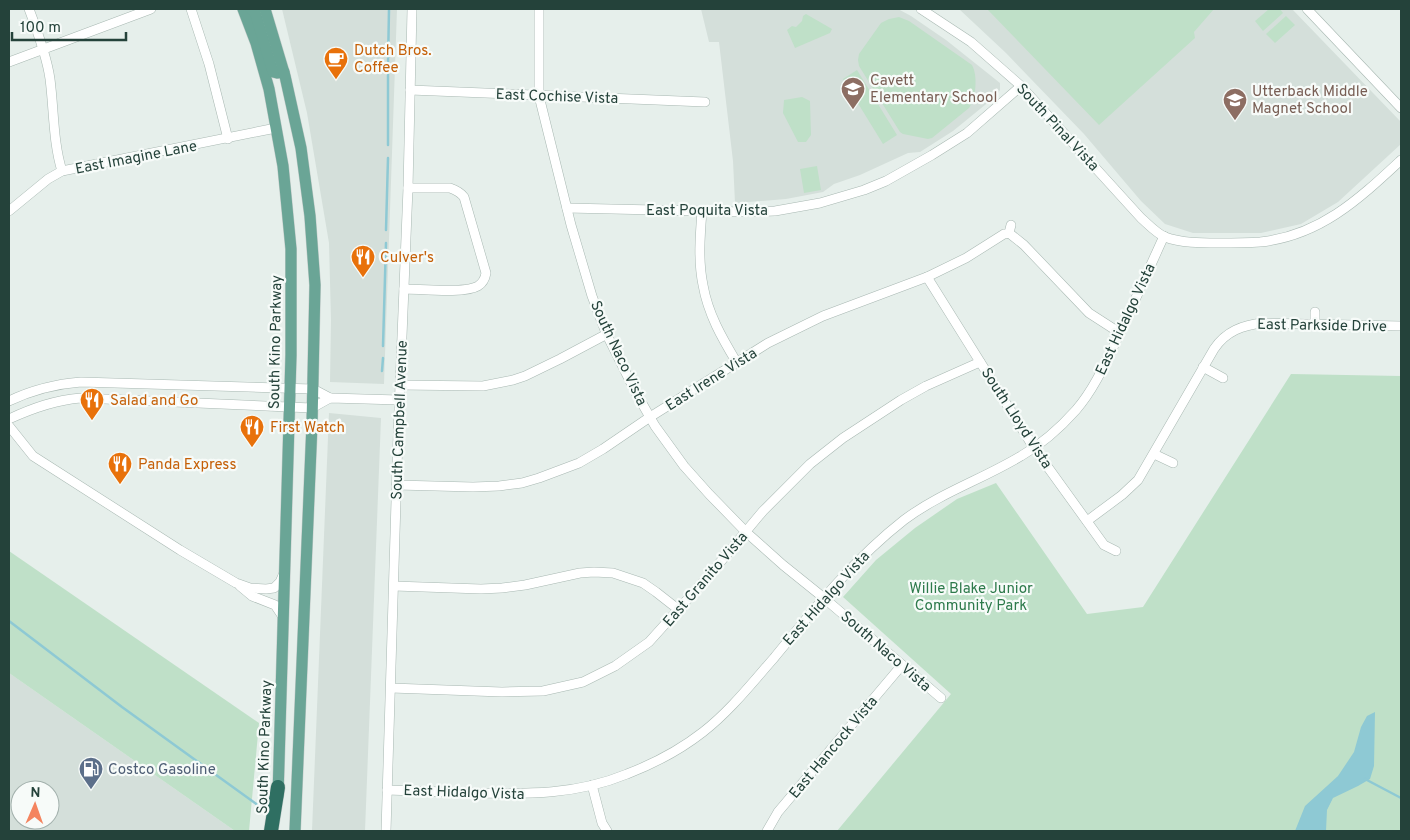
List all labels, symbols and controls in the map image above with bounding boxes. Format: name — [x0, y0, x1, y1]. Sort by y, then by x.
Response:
scale bar — [12, 10, 126, 42]
text: 100 m — [20, 19, 61, 38]
place label: Dutch Bros. Coffee — [354, 42, 432, 78]
cafe icon: Dutch Bros. Coffee — [323, 46, 349, 80]
place label: Cavett Elementary School — [870, 72, 997, 108]
school or university icon: Cavett Elementary School — [840, 76, 866, 110]
street label: South Pinal Vista — [1011, 80, 1102, 176]
place label: Utterback Middle Magnet School — [1252, 83, 1368, 119]
street label: East Cochise Vista — [495, 86, 619, 109]
school or university icon: Utterback Middle Magnet School — [1222, 87, 1248, 121]
street label: East Imagine Lane — [74, 137, 199, 180]
street label: East Poquita Vista — [646, 202, 768, 221]
restaurant icon: Culver's — [350, 244, 376, 278]
place label: Culver's — [380, 249, 434, 268]
street label: East Hidalgo Vista — [1092, 261, 1161, 378]
street label: South Kino Parkway — [266, 275, 287, 409]
street label: South Naco Vista — [585, 298, 650, 409]
street label: East Parkside Drive — [1257, 316, 1387, 337]
street label: South Campbell Avenue — [388, 340, 413, 500]
street label: East Irene Vista — [663, 345, 761, 416]
street label: South Lloyd Vista — [976, 365, 1055, 473]
restaurant icon: Salad and Go — [79, 387, 105, 421]
place label: Salad and Go — [110, 392, 198, 411]
restaurant icon: First Watch — [239, 414, 265, 448]
place label: First Watch — [270, 419, 345, 438]
restaurant icon: Panda Express — [107, 451, 133, 485]
place label: Panda Express — [138, 456, 236, 475]
street label: East Granito Vista — [660, 529, 753, 631]
street label: East Hidalgo Vista — [780, 548, 875, 650]
park label: Willie Blake Junior Community Park — [909, 580, 1033, 616]
street label: South Naco Vista — [836, 608, 934, 697]
street label: South Kino Parkway — [254, 680, 277, 814]
street label: East Hancock Vista — [786, 693, 883, 803]
fuel station icon: Costco Gasoline — [78, 756, 104, 790]
place label: Costco Gasoline — [108, 761, 216, 780]
north arrow — [10, 780, 60, 830]
street label: East Hidalgo Vista — [403, 782, 525, 805]
text: N — [30, 785, 41, 802]

